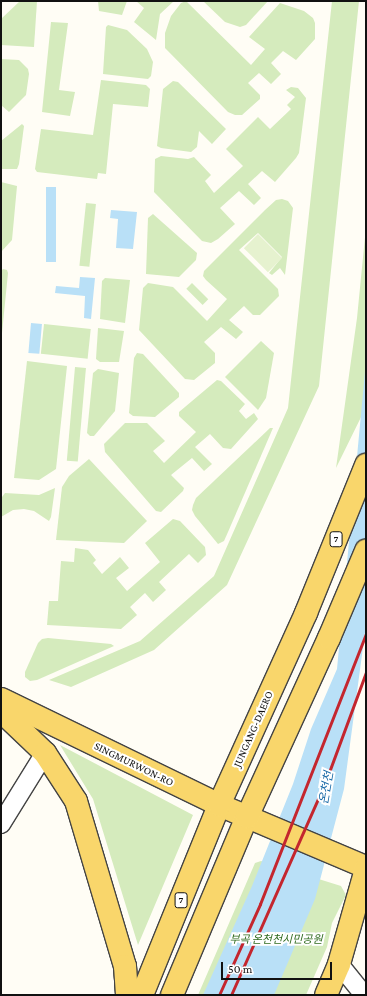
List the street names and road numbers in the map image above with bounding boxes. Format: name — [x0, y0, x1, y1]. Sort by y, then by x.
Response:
road number: 7 — [329, 531, 343, 547]
street label: JUNGANG-DAERO — [230, 689, 276, 769]
street label: SINGMURWON-RO — [92, 739, 176, 789]
road number: 7 — [174, 892, 188, 908]

